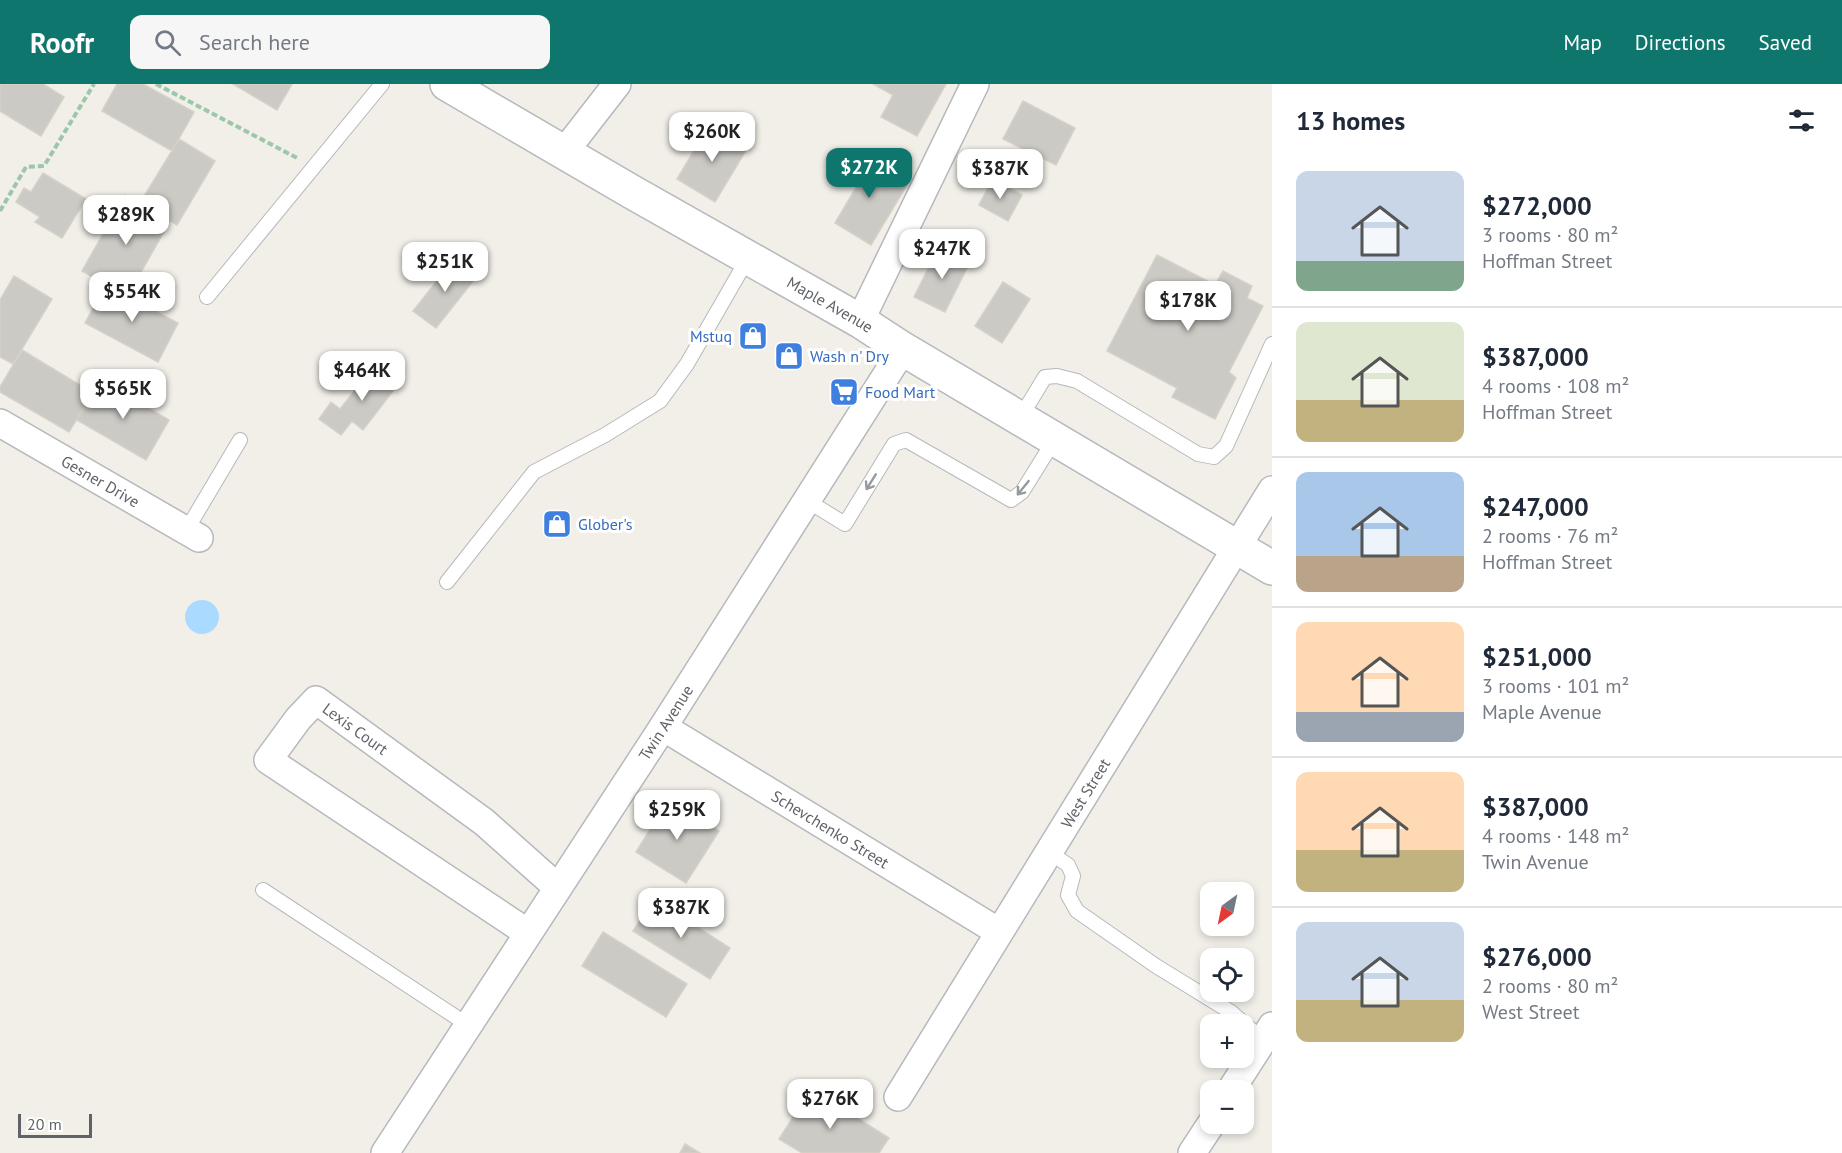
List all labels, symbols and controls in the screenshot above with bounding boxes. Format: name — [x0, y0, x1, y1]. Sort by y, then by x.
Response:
search box — [130, 15, 550, 69]
text: Roofr — [30, 24, 94, 61]
icon: search — [151, 26, 184, 59]
text: Search here — [199, 28, 310, 56]
text: Map — [1563, 29, 1602, 56]
text: Directions — [1635, 29, 1726, 56]
text: Saved — [1759, 29, 1812, 56]
text: 13 homes — [1296, 104, 1405, 137]
icon: filters — [1785, 104, 1818, 137]
pin: $260K — [670, 112, 754, 163]
text: $260K — [683, 118, 741, 144]
pin: $272K — [827, 148, 911, 199]
pin: $387K — [958, 149, 1042, 200]
text: $272K — [840, 154, 898, 180]
text: $387K — [971, 155, 1029, 181]
text: $272,000 — [1482, 189, 1592, 222]
pin: $289K — [84, 195, 168, 246]
icon: home — [1344, 195, 1416, 267]
text: $289K — [97, 201, 155, 227]
text: 3 rooms · 80 m² — [1482, 222, 1618, 248]
pin: $247K — [900, 229, 984, 280]
text: $247K — [913, 235, 971, 261]
pin: $251K — [403, 242, 487, 293]
text: $251K — [416, 248, 474, 274]
text: Hoffman Street — [1482, 248, 1612, 274]
pin: $554K — [90, 272, 174, 323]
street label: Maple Avenue — [784, 272, 877, 337]
text: $554K — [103, 278, 161, 304]
pin: $178K — [1146, 281, 1230, 332]
text: $178K — [1159, 287, 1217, 313]
shop icon: Mstuq — [737, 320, 769, 352]
place label: Mstuq — [690, 326, 732, 346]
shop icon: Wash n' Dry — [773, 340, 805, 372]
text: $387,000 — [1482, 340, 1589, 373]
place label: Wash n' Dry — [810, 346, 889, 366]
icon: home — [1344, 346, 1416, 418]
pin: $464K — [320, 351, 404, 402]
text: $464K — [333, 357, 391, 383]
pin: $565K — [81, 369, 165, 420]
text: 4 rooms · 108 m² — [1482, 373, 1629, 399]
text: $565K — [94, 375, 152, 401]
supermarket icon: Food Mart — [828, 376, 860, 408]
place label: Food Mart — [865, 382, 936, 402]
text: Hoffman Street — [1482, 399, 1612, 425]
street label: Gesner Drive — [58, 451, 143, 512]
one-way arrow — [865, 473, 877, 490]
one-way arrow — [1017, 480, 1030, 496]
text: $247,000 — [1482, 490, 1589, 523]
icon: home — [1344, 496, 1416, 568]
shop icon: Glober's — [541, 508, 573, 540]
place label: Glober's — [578, 514, 633, 534]
text: 2 rooms · 76 m² — [1482, 523, 1618, 549]
text: Hoffman Street — [1482, 549, 1612, 575]
text: $251,000 — [1482, 640, 1592, 673]
icon: home — [1344, 646, 1416, 718]
text: 3 rooms · 101 m² — [1482, 673, 1629, 699]
street label: Twin Avenue — [634, 681, 697, 764]
street label: Lexis Court — [319, 698, 392, 759]
text: Maple Avenue — [1482, 699, 1602, 725]
street label: West Street — [1056, 754, 1115, 832]
street label: Schevchenko Street — [768, 786, 893, 873]
pin: $259K — [635, 790, 719, 841]
text: $387,000 — [1482, 790, 1589, 823]
text: $259K — [648, 796, 706, 822]
icon: home — [1344, 796, 1416, 868]
text: 4 rooms · 148 m² — [1482, 823, 1629, 849]
text: Twin Avenue — [1482, 849, 1589, 875]
north arrow — [1200, 882, 1254, 936]
map controls — [1200, 882, 1254, 1134]
pin: $387K — [639, 888, 723, 939]
text: $387K — [652, 894, 710, 920]
text: $276,000 — [1482, 940, 1592, 973]
icon: home — [1344, 946, 1416, 1018]
button: locate — [1200, 948, 1254, 1002]
text: 2 rooms · 80 m² — [1482, 973, 1618, 999]
text: West Street — [1482, 999, 1580, 1025]
button: + — [1200, 1014, 1254, 1068]
pin: $276K — [788, 1079, 872, 1130]
button: − — [1200, 1080, 1254, 1134]
text: $276K — [801, 1085, 859, 1111]
scale bar — [18, 1111, 92, 1138]
text: 20 m — [27, 1114, 62, 1134]

